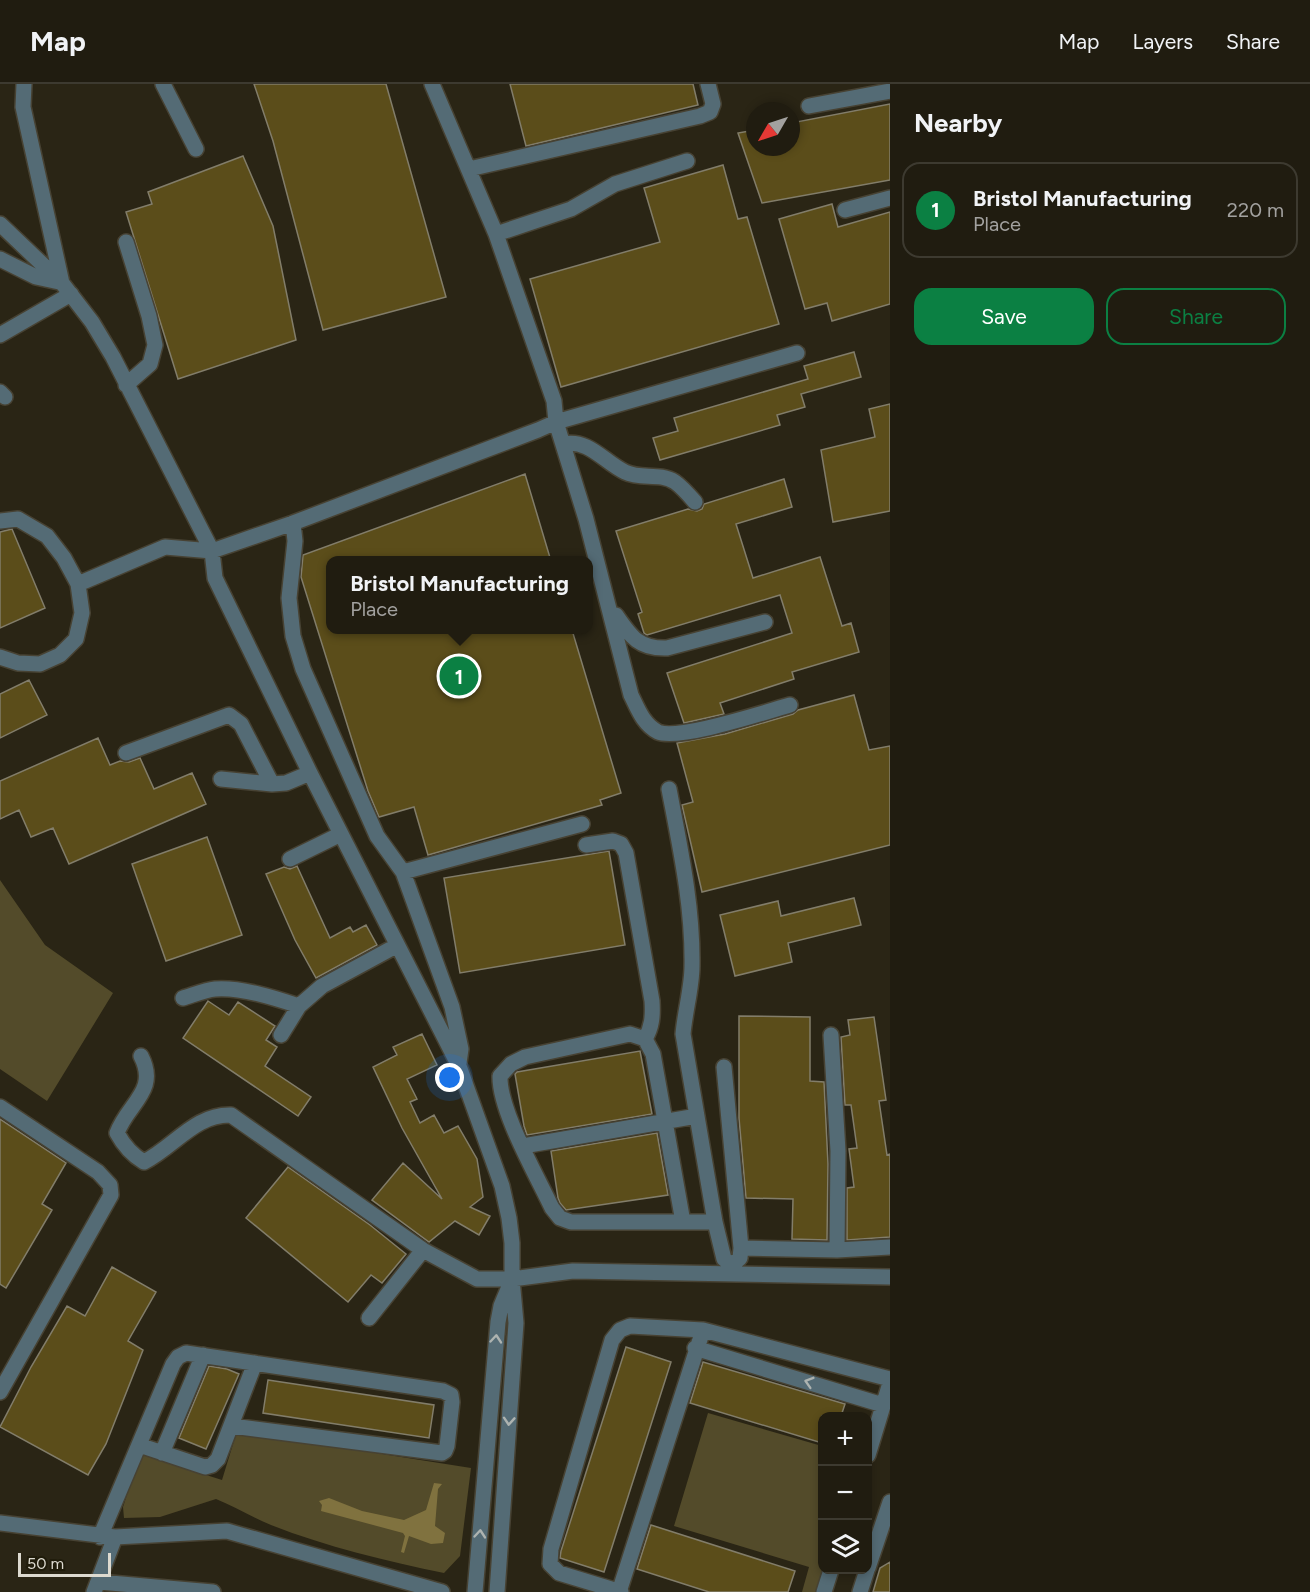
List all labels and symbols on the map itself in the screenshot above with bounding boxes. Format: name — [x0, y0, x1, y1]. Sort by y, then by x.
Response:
north arrow — [746, 102, 800, 156]
pin: 1 — [440, 654, 478, 698]
your location — [435, 1063, 464, 1092]
one-way arrow — [490, 1335, 503, 1344]
one-way arrow — [804, 1377, 815, 1389]
one-way arrow — [503, 1417, 516, 1426]
one-way arrow — [473, 1529, 486, 1538]
scale bar — [18, 1550, 111, 1578]

